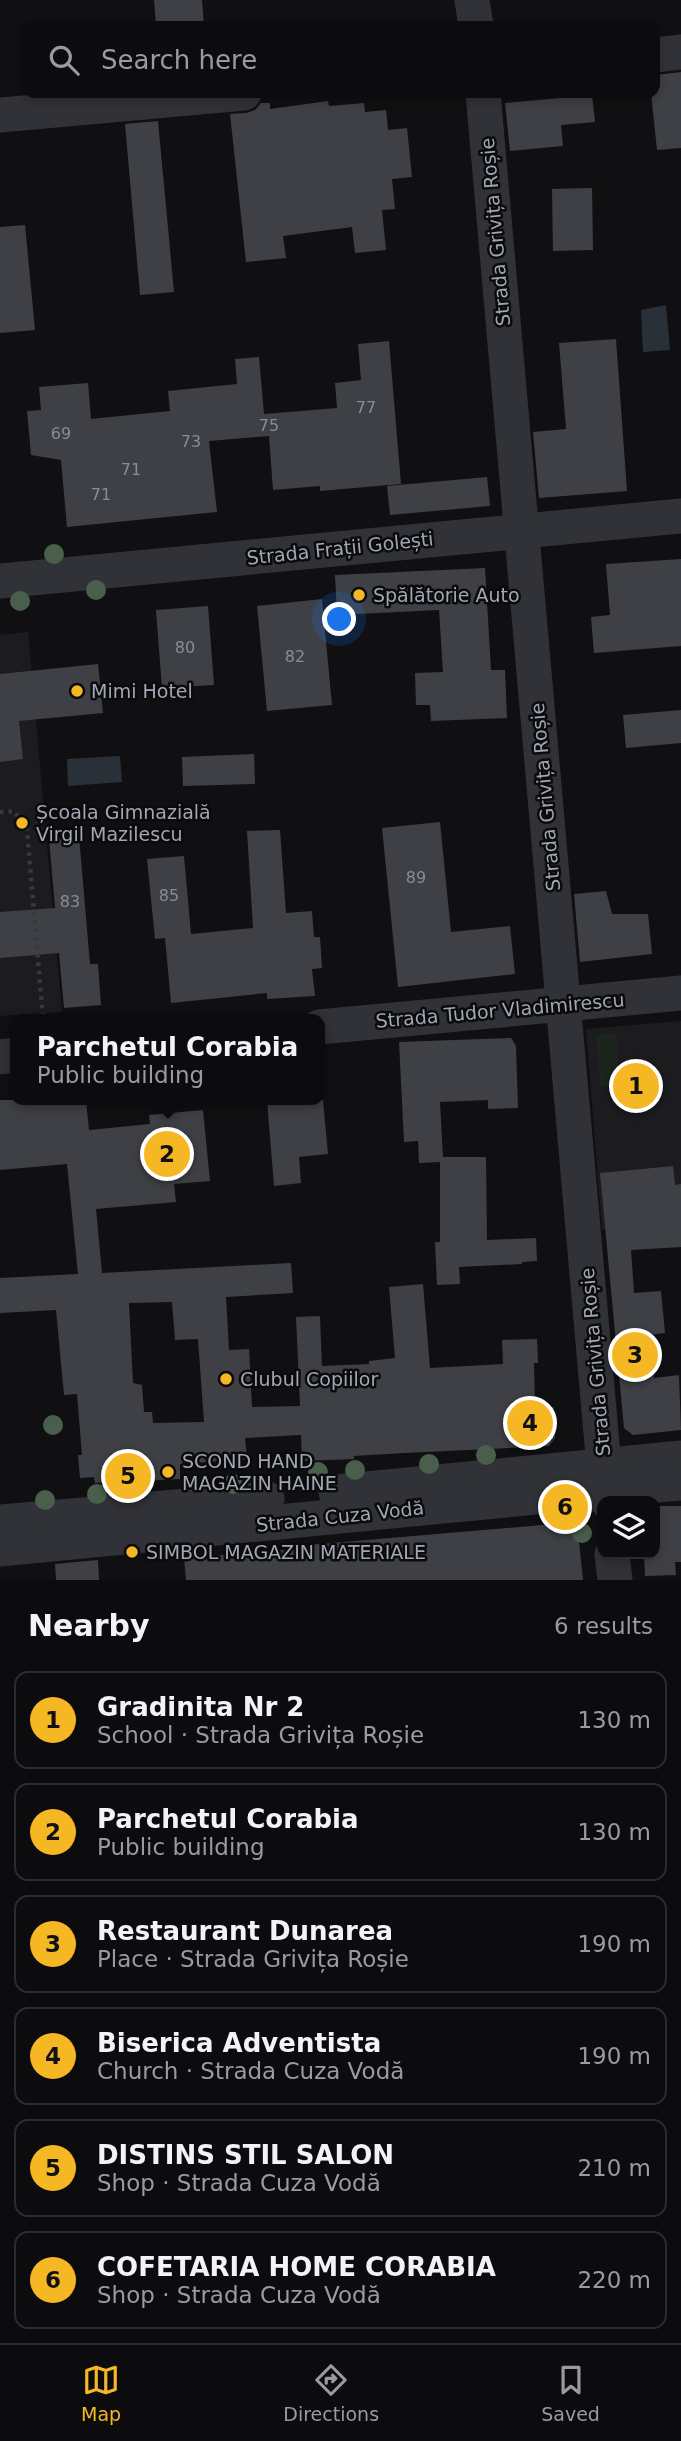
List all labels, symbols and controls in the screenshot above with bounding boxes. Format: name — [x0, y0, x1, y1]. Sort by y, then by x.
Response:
search box — [21, 21, 660, 98]
icon: search — [45, 41, 83, 79]
text: Search here — [101, 45, 257, 75]
street label: Strada Grivița Roșie — [476, 137, 515, 327]
house number: 77 — [356, 398, 376, 417]
house number: 75 — [259, 416, 279, 435]
house number: 69 — [51, 424, 71, 443]
house number: 73 — [181, 432, 201, 451]
house number: 71 — [121, 460, 141, 479]
house number: 71 — [91, 485, 111, 504]
street label: Strada Frații Golești — [246, 527, 435, 570]
place label: Spălătorie Auto — [373, 584, 520, 606]
marker: Spălătorie Auto — [351, 587, 367, 603]
your location — [322, 602, 356, 636]
house number: 80 — [175, 638, 195, 657]
house number: 82 — [285, 647, 305, 666]
place label: Mimi Hotel — [91, 680, 193, 702]
marker: Mimi Hotel — [69, 683, 85, 699]
street label: Strada Grivița Roșie — [526, 702, 565, 892]
place label: Școala Gimnazială Virgil Mazilescu — [36, 801, 211, 845]
marker: Școala Gimnazială Virgil Mazilescu — [14, 815, 30, 831]
house number: 89 — [406, 868, 426, 887]
house number: 85 — [159, 886, 179, 905]
house number: 83 — [60, 892, 80, 911]
street label: Strada Tudor Vladimirescu — [375, 988, 625, 1032]
popup — [10, 1014, 325, 1105]
text: Parchetul Corabia — [37, 1032, 298, 1062]
pin: 1 — [613, 1060, 659, 1112]
text: Public building — [37, 1062, 204, 1088]
pin: 2 — [144, 1128, 190, 1180]
street label: Strada Grivița Roșie — [576, 1267, 615, 1457]
pin: 3 — [612, 1329, 658, 1381]
place label: Clubul Copiilor — [240, 1368, 378, 1390]
marker: Clubul Copiilor — [218, 1371, 234, 1387]
pin: 4 — [507, 1397, 553, 1449]
pin: 5 — [105, 1450, 151, 1502]
place label: SCOND HAND MAGAZIN HAINE — [182, 1450, 337, 1494]
marker: SCOND HAND MAGAZIN HAINE — [160, 1464, 176, 1480]
pin: 6 — [542, 1481, 588, 1533]
street label: Strada Cuza Vodă — [255, 1496, 425, 1536]
map controls — [597, 1496, 660, 1559]
button: layers — [597, 1496, 660, 1559]
place label: SIMBOL MAGAZIN MATERIALE — [146, 1541, 426, 1563]
marker: SIMBOL MAGAZIN MATERIALE — [124, 1544, 140, 1560]
text: Nearby — [28, 1608, 150, 1643]
text: 6 results — [554, 1613, 653, 1639]
text: Gradinita Nr 2 — [97, 1692, 304, 1722]
text: 1 — [45, 1707, 61, 1733]
text: 130 m — [577, 1707, 651, 1733]
text: School · Strada Grivița Roșie — [97, 1722, 424, 1748]
text: Parchetul Corabia — [97, 1804, 359, 1834]
text: 2 — [45, 1819, 61, 1845]
text: 130 m — [577, 1819, 651, 1845]
text: Public building — [97, 1834, 265, 1860]
text: Restaurant Dunarea — [97, 1916, 393, 1946]
text: 3 — [45, 1931, 61, 1957]
text: 190 m — [577, 1931, 651, 1957]
text: Place · Strada Grivița Roșie — [97, 1946, 409, 1972]
text: Biserica Adventista — [97, 2028, 381, 2058]
text: 4 — [45, 2043, 61, 2069]
text: 190 m — [577, 2043, 651, 2069]
text: Church · Strada Cuza Vodă — [97, 2058, 404, 2084]
text: DISTINS STIL SALON — [97, 2140, 394, 2170]
text: 5 — [45, 2155, 61, 2181]
text: 210 m — [577, 2155, 651, 2181]
text: Shop · Strada Cuza Vodă — [97, 2170, 381, 2196]
text: COFETARIA HOME CORABIA — [97, 2252, 496, 2282]
text: 6 — [45, 2267, 61, 2293]
text: 220 m — [577, 2267, 651, 2293]
text: Shop · Strada Cuza Vodă — [97, 2282, 381, 2308]
tab: Map — [81, 2361, 121, 2425]
tab: Directions — [283, 2361, 379, 2425]
tab: Saved — [541, 2361, 600, 2425]

